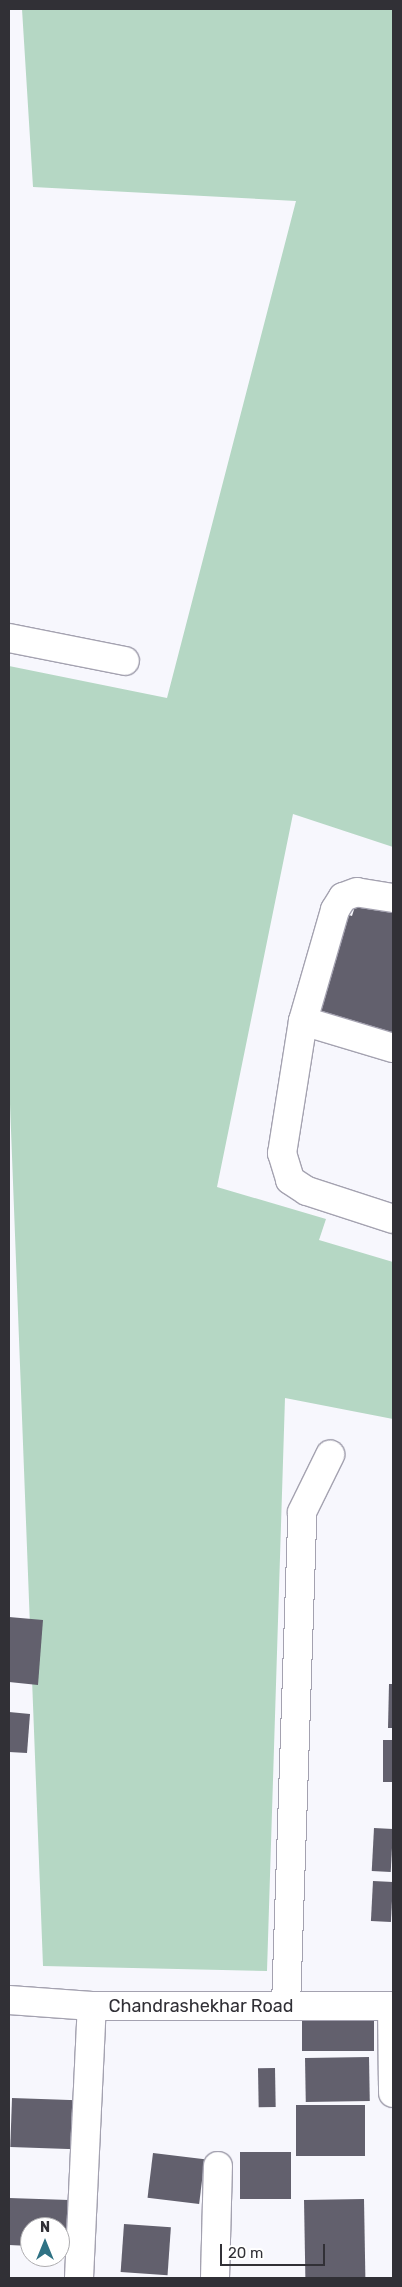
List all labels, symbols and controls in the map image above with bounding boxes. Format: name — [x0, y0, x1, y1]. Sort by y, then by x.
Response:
street label: Chandrashekhar Road — [108, 1995, 294, 2017]
north arrow — [20, 2217, 70, 2267]
text: N — [40, 2219, 50, 2236]
scale bar — [222, 2234, 327, 2266]
text: 20 m — [228, 2244, 263, 2262]

